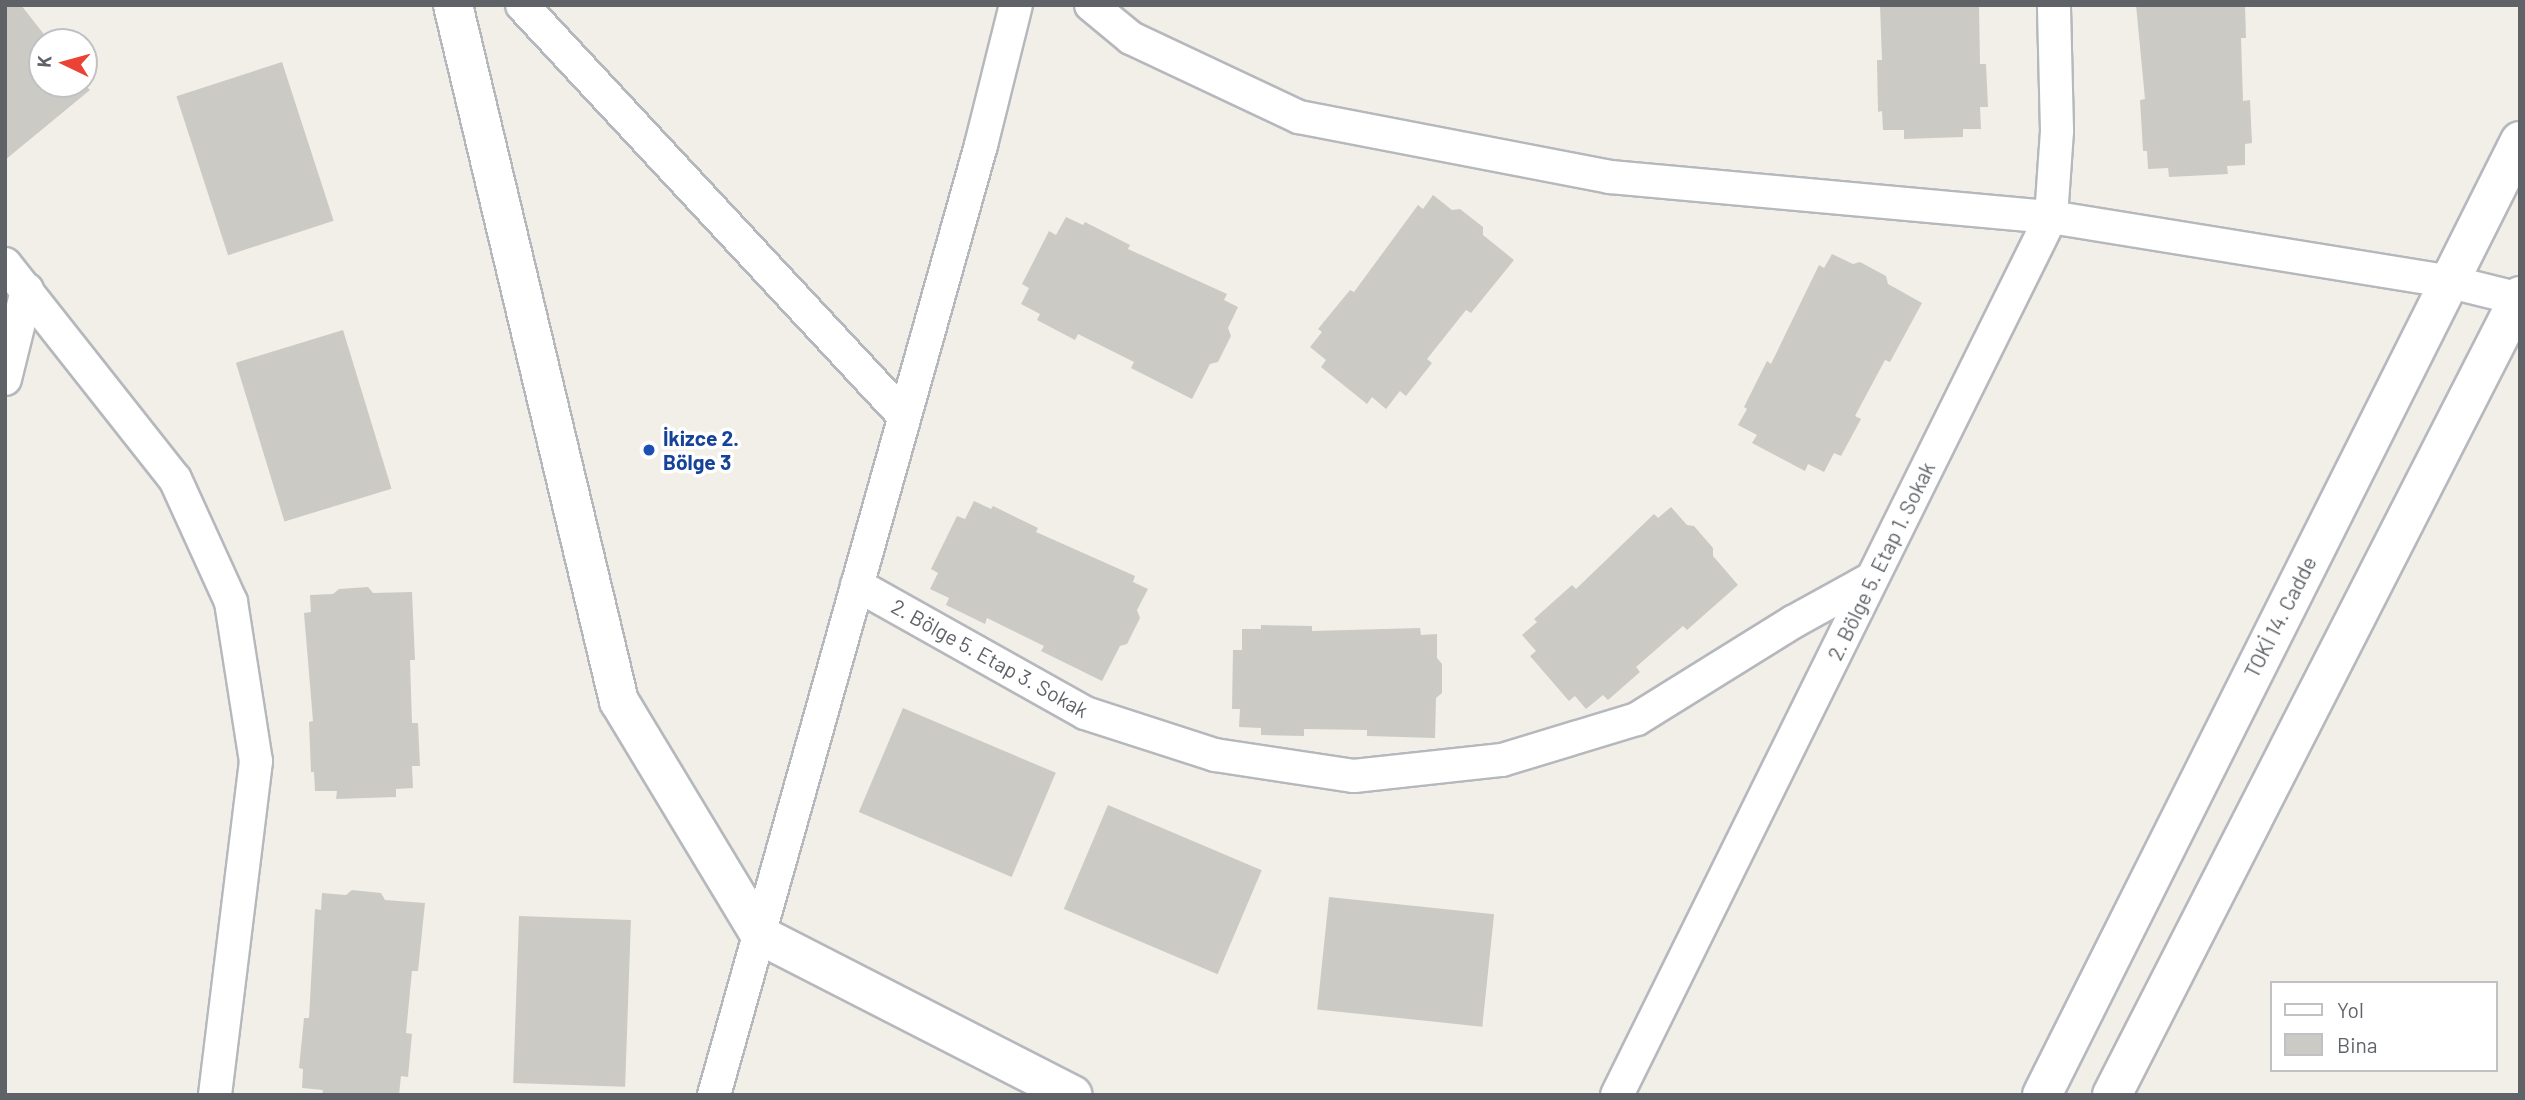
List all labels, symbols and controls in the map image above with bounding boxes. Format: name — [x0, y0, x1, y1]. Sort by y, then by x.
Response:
north arrow — [28, 28, 98, 98]
text: K — [32, 54, 56, 68]
place label: İkizce 2. Bölge 3 — [663, 425, 739, 475]
marker: İkizce 2. Bölge 3 — [641, 442, 657, 458]
street label: 2. Bölge 5. Etap 1. Sokak — [1822, 458, 1940, 664]
street label: TOKİ 14. Cadde — [2239, 552, 2321, 682]
street label: 2. Bölge 5. Etap 3. Sokak — [887, 593, 1093, 723]
legend — [2270, 981, 2497, 1072]
text: Yol — [2337, 997, 2364, 1022]
text: Bina — [2337, 1032, 2378, 1057]

